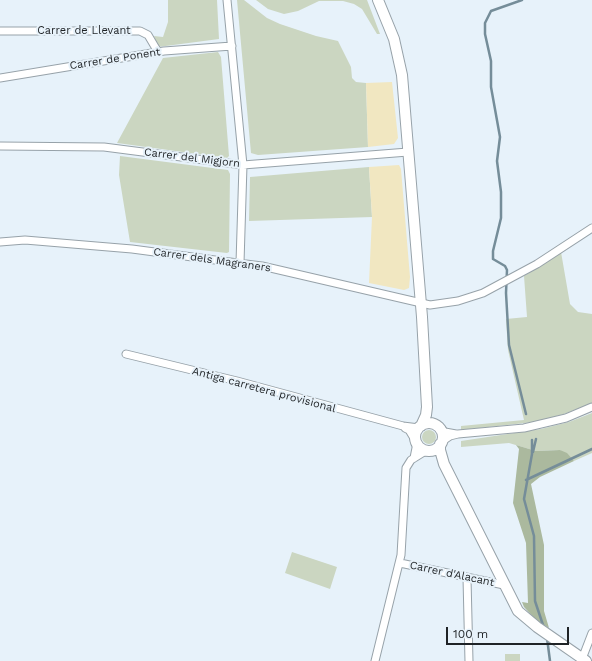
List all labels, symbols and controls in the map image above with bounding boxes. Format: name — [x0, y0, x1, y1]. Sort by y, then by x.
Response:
street label: Carrer de Llevant — [37, 24, 131, 38]
street label: Carrer de Ponent — [69, 45, 161, 73]
street label: Carrer del Migjorn — [143, 146, 241, 170]
street label: Carrer dels Magraners — [152, 245, 272, 275]
street label: Antiga carretera provisional — [191, 364, 337, 416]
street label: Carrer d'Alacant — [409, 559, 495, 589]
scale bar — [448, 619, 571, 645]
text: 100 m — [453, 627, 488, 641]

